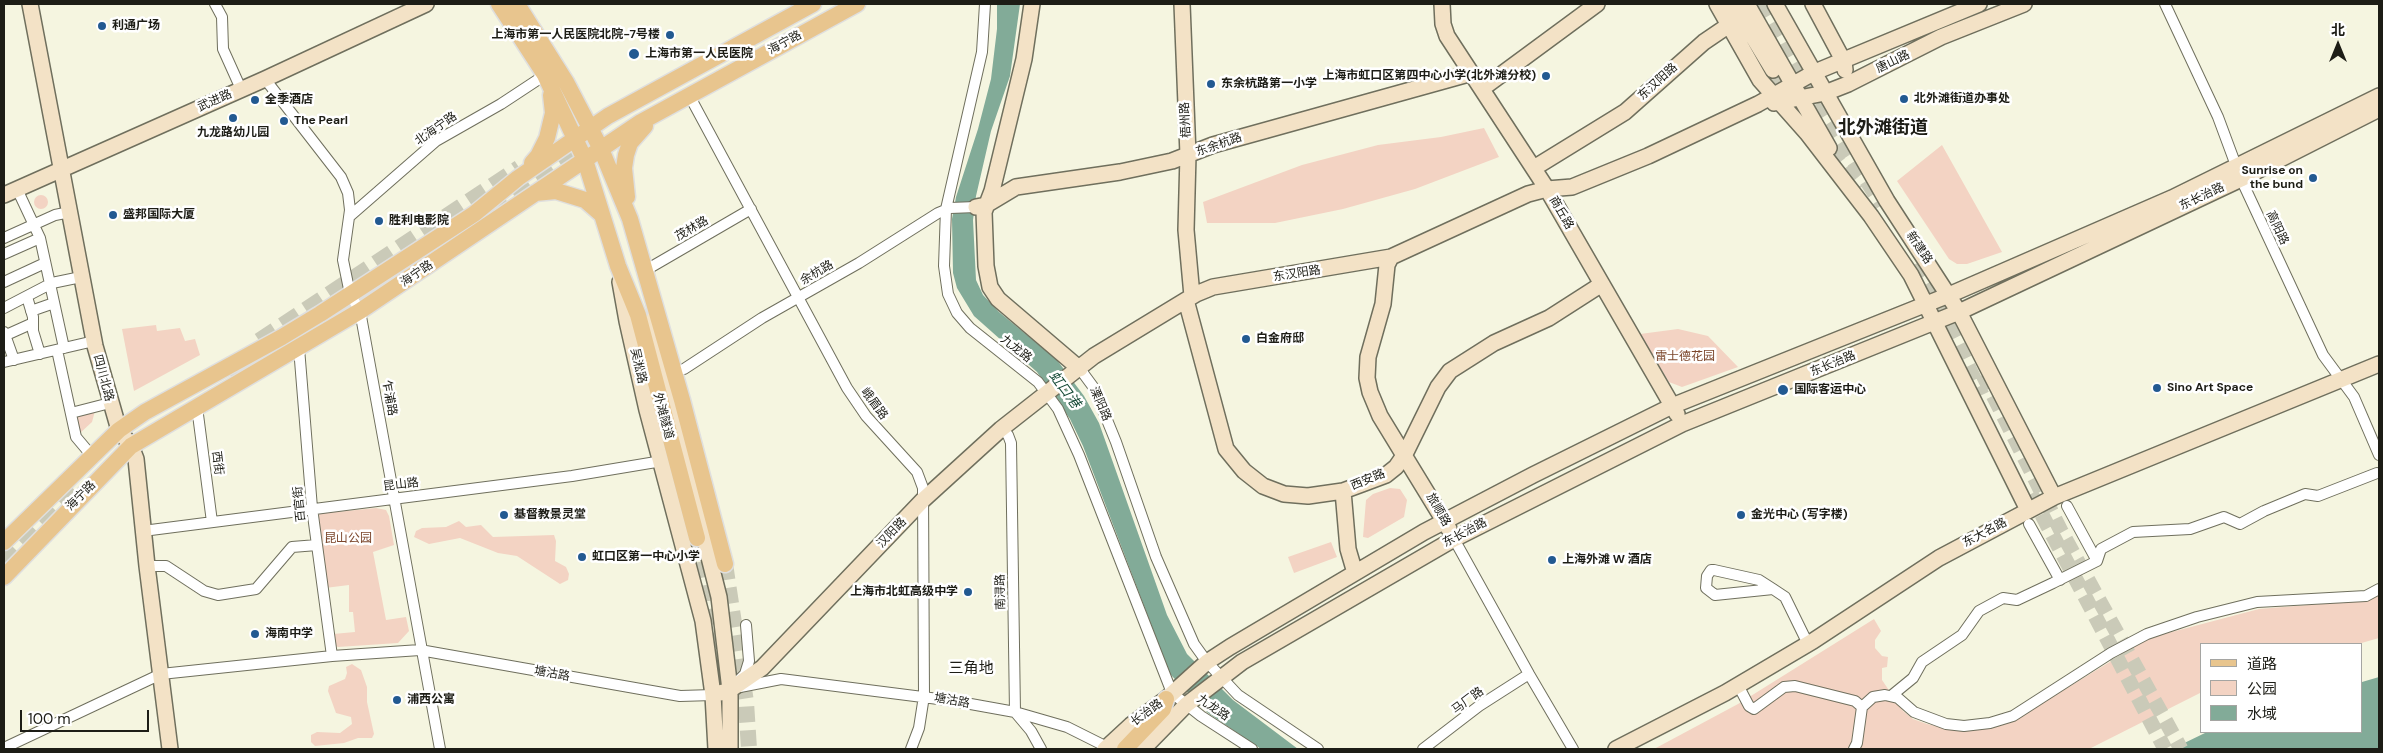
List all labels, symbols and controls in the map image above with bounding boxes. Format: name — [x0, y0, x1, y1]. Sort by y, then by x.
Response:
place label: 利通广场 — [112, 19, 160, 33]
marker: 利通广场 — [96, 20, 108, 32]
north arrow — [2313, 20, 2363, 70]
text: 北 — [2331, 21, 2345, 39]
place label: 上海市第一人民医院北院-7号楼 — [491, 28, 660, 42]
street label: 海宁路 — [766, 28, 804, 58]
marker: 上海市第一人民医院北院-7号楼 — [664, 29, 676, 41]
marker: 上海市第一人民医院 — [627, 47, 641, 61]
place label: 上海市第一人民医院 — [645, 47, 753, 61]
street label: 唐山路 — [1874, 48, 1912, 76]
street label: 东汉阳路 — [1635, 61, 1681, 103]
place label: 上海市虹口区第四中心小学(北外滩分校) — [1322, 69, 1536, 83]
marker: 上海市虹口区第四中心小学(北外滩分校) — [1540, 70, 1552, 82]
place label: 东余杭路第一小学 — [1221, 77, 1317, 91]
marker: 东余杭路第一小学 — [1205, 78, 1217, 90]
street label: 武进路 — [196, 87, 234, 115]
place label: 北外滩街道办事处 — [1914, 92, 2010, 106]
place label: 全季酒店 — [265, 93, 313, 107]
marker: 北外滩街道办事处 — [1898, 93, 1910, 105]
marker: 全季酒店 — [249, 94, 261, 106]
street label: 梧州路 — [1178, 102, 1194, 138]
street label: 北海宁路 — [412, 109, 460, 149]
marker: 九龙路幼儿园 — [227, 112, 239, 124]
place label: The Pearl — [294, 114, 348, 128]
marker: The Pearl — [278, 115, 290, 127]
district label: 北外滩街道 — [1838, 117, 1928, 139]
place label: 九龙路幼儿园 — [197, 126, 269, 140]
street label: 东余杭路 — [1194, 130, 1244, 160]
place label: Sunrise on the bund — [2242, 164, 2303, 192]
marker: Sunrise on the bund — [2307, 172, 2319, 184]
street label: 东长治路 — [2177, 180, 2227, 214]
street label: 商丘路 — [1546, 194, 1576, 232]
place label: 盛邦国际大厦 — [123, 208, 195, 222]
marker: 盛邦国际大厦 — [107, 209, 119, 221]
street label: 高阳路 — [2263, 209, 2291, 247]
place label: 胜利电影院 — [389, 214, 449, 228]
street label: 茂林路 — [673, 214, 711, 244]
marker: 胜利电影院 — [373, 215, 385, 227]
street label: 新建路 — [1903, 229, 1935, 267]
street label: 海宁路 — [398, 258, 436, 290]
street label: 余杭路 — [798, 258, 836, 288]
street label: 东汉阳路 — [1272, 263, 1322, 285]
street label: 九龙路 — [997, 332, 1035, 366]
place label: 白金府邸 — [1256, 332, 1304, 346]
marker: 白金府邸 — [1240, 333, 1252, 345]
street label: 吴淞路 — [627, 347, 649, 385]
street label: 东长治路 — [1808, 348, 1858, 380]
park label: 雷士德花园 — [1655, 350, 1715, 364]
street label: 四川北路 — [90, 353, 116, 403]
water label: 虹口港 — [1045, 368, 1083, 412]
street label: 乍浦路 — [379, 379, 399, 417]
place label: Sino Art Space — [2167, 381, 2253, 395]
marker: Sino Art Space — [2151, 382, 2163, 394]
marker: 国际客运中心 — [1776, 383, 1790, 397]
place label: 国际客运中心 — [1794, 383, 1866, 397]
street label: 峨眉路 — [857, 385, 891, 423]
street label: 溧阳路 — [1086, 385, 1114, 423]
street label: 外滩隧道 — [650, 391, 676, 441]
street label: 西街 — [208, 450, 226, 476]
street label: 西安路 — [1349, 467, 1387, 493]
street label: 昆山路 — [382, 476, 420, 494]
street label: 海宁路 — [63, 478, 99, 514]
street label: 百官街 — [291, 485, 309, 523]
street label: 旅顺路 — [1423, 491, 1453, 529]
place label: 基督教景灵堂 — [514, 508, 586, 522]
place label: 金光中心 (写字楼) — [1751, 508, 1848, 522]
marker: 基督教景灵堂 — [498, 509, 510, 521]
marker: 金光中心 (写字楼) — [1735, 509, 1747, 521]
street label: 汉阳路 — [874, 515, 910, 551]
street label: 东长治路 — [1440, 515, 1490, 551]
street label: 东大名路 — [1960, 515, 2010, 551]
park label: 昆山公园 — [324, 532, 372, 546]
place label: 虹口区第一中心小学 — [592, 550, 700, 564]
marker: 虹口区第一中心小学 — [576, 551, 588, 563]
place label: 上海外滩 W 酒店 — [1562, 553, 1652, 567]
marker: 上海外滩 W 酒店 — [1546, 554, 1558, 566]
street label: 南浔路 — [993, 574, 1009, 610]
place label: 上海市北虹高级中学 — [850, 585, 958, 599]
marker: 上海市北虹高级中学 — [962, 586, 974, 598]
place label: 海南中学 — [265, 627, 313, 641]
marker: 海南中学 — [249, 628, 261, 640]
legend — [2200, 643, 2363, 733]
text: 道路 — [2247, 654, 2277, 674]
district label: 三角地 — [949, 660, 993, 678]
street label: 塘沽路 — [533, 664, 571, 684]
text: 公园 — [2247, 679, 2277, 699]
street label: 马厂路 — [1449, 684, 1487, 718]
street label: 塘沽路 — [933, 691, 971, 711]
street label: 九龙路 — [1194, 692, 1232, 724]
place label: 浦西公寓 — [407, 693, 455, 707]
marker: 浦西公寓 — [391, 694, 403, 706]
street label: 长治路 — [1128, 696, 1166, 730]
scale bar — [22, 700, 151, 732]
text: 水域 — [2247, 704, 2277, 724]
text: 100 m — [28, 709, 71, 729]

